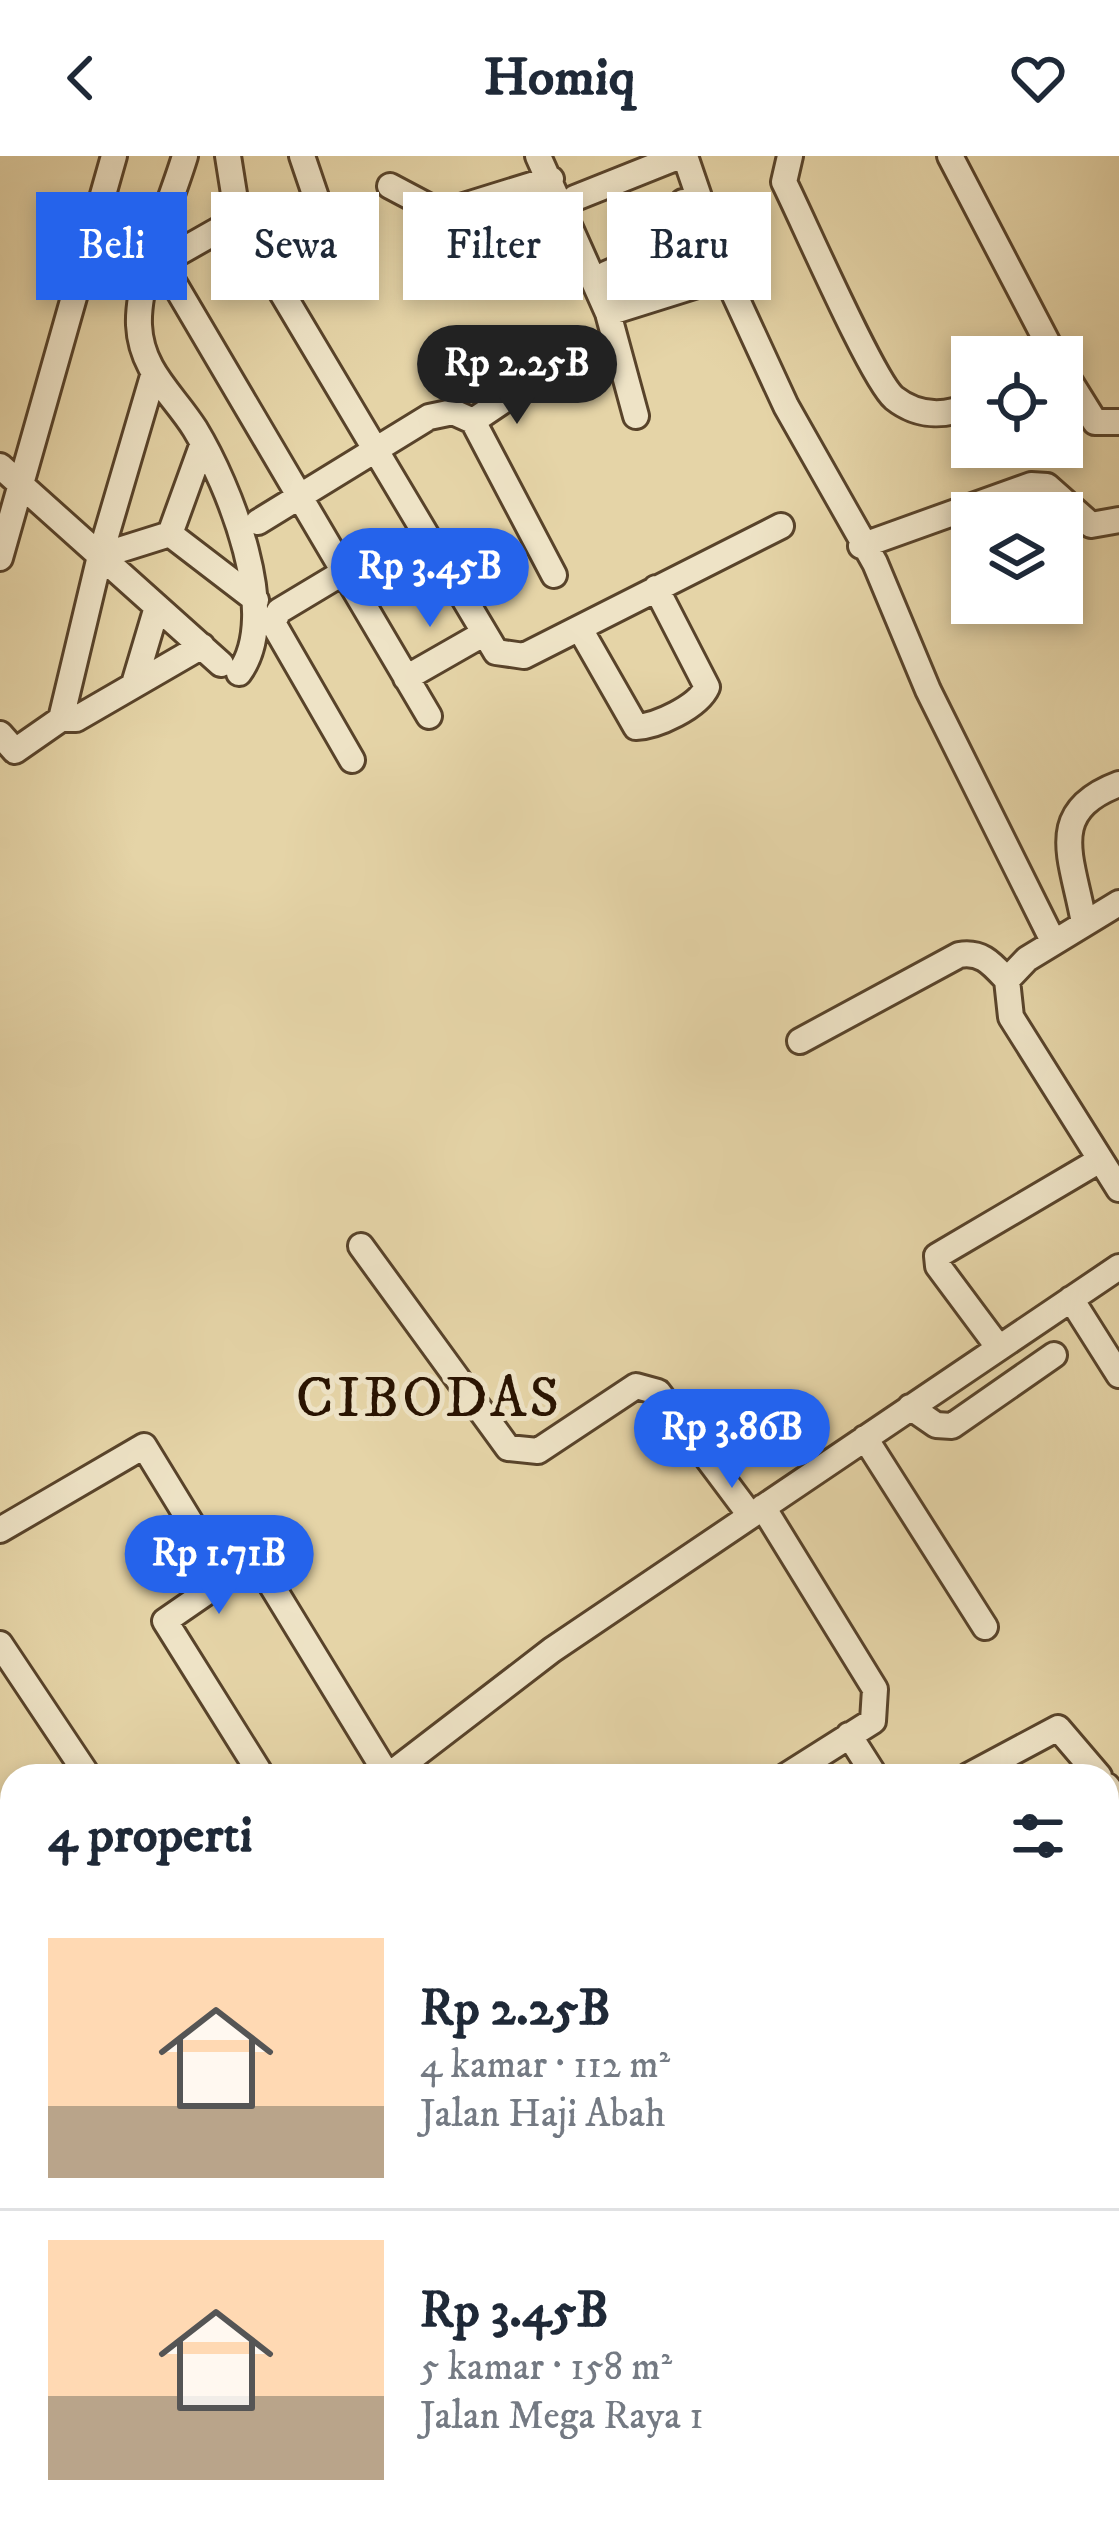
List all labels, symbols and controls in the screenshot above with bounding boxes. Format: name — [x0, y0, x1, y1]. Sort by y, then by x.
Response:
icon: back — [48, 45, 114, 111]
text: Homiq — [484, 45, 635, 112]
icon: heart — [1005, 45, 1071, 111]
chip: Beli — [36, 192, 187, 300]
chip: Sewa — [211, 192, 379, 300]
chip: Filter — [403, 192, 583, 300]
chip: Baru — [607, 192, 771, 300]
pin: Rp 2.25B — [393, 325, 641, 427]
map controls — [951, 336, 1083, 624]
button: locate — [951, 336, 1083, 468]
text: Rp 2.25B — [444, 339, 590, 388]
button: layers — [951, 492, 1083, 624]
pin: Rp 3.45B — [306, 528, 554, 630]
text: Rp 3.45B — [358, 542, 502, 591]
district label: CIBODAS — [296, 1364, 562, 1435]
pin: Rp 3.86B — [608, 1389, 856, 1491]
text: Rp 3.86B — [661, 1403, 803, 1452]
pin: Rp 1.71B — [95, 1515, 343, 1617]
text: Rp 1.71B — [152, 1529, 286, 1578]
icon: filters — [1005, 1803, 1071, 1869]
text: 4 properti — [48, 1804, 253, 1868]
text: Rp 2.25B — [420, 1977, 611, 2041]
icon: home — [144, 1986, 288, 2130]
text: 4 kamar · 112 m² — [420, 2041, 670, 2090]
text: Jalan Haji Abah — [420, 2090, 665, 2139]
text: Rp 3.45B — [420, 2279, 609, 2343]
icon: home — [144, 2288, 288, 2432]
text: 5 kamar · 158 m² — [420, 2343, 672, 2392]
text: Jalan Mega Raya 1 — [420, 2392, 704, 2441]

